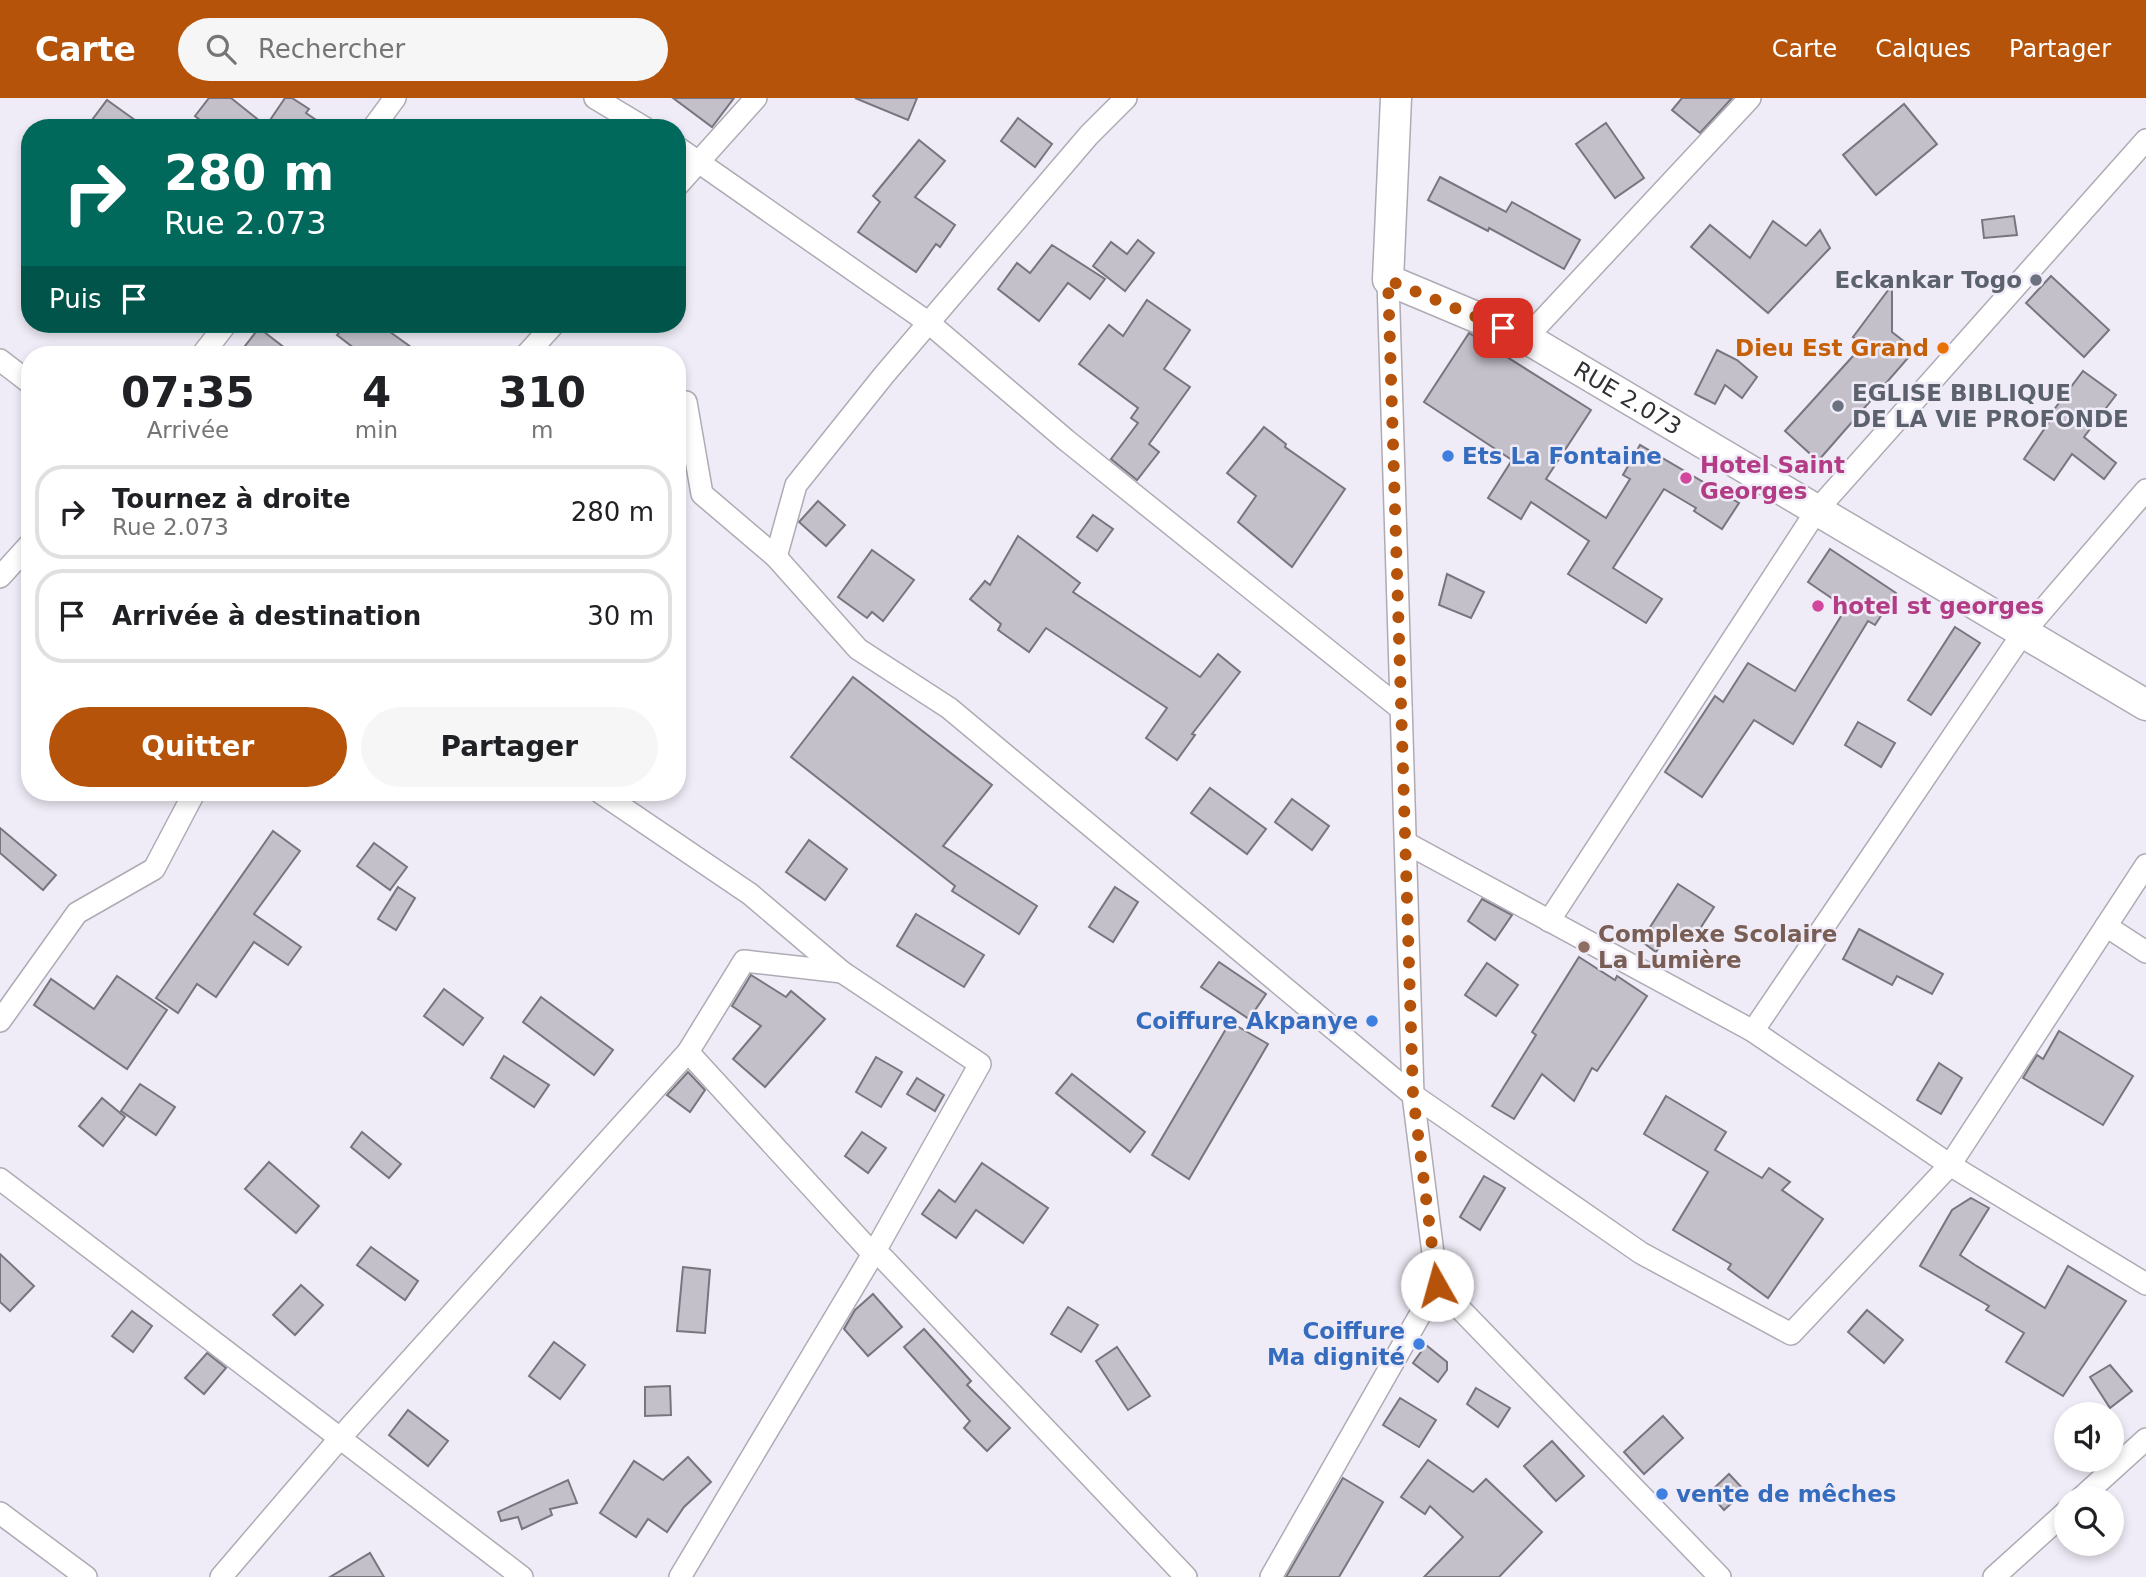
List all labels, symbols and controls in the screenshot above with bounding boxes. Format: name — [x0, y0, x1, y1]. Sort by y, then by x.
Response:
search box — [178, 18, 668, 81]
text: Carte — [35, 30, 136, 69]
icon: search — [202, 30, 240, 68]
text: Rechercher — [258, 34, 405, 64]
text: Carte — [1772, 35, 1837, 63]
text: Calques — [1875, 35, 1971, 63]
text: Partager — [2009, 35, 2111, 63]
text: 280 m — [164, 145, 334, 202]
icon: right — [49, 147, 140, 238]
text: Rue 2.073 — [164, 204, 327, 242]
place label: Eckankar Togo — [1835, 267, 2022, 293]
marker: Eckankar Togo — [2028, 272, 2044, 288]
icon: arrive — [115, 280, 153, 318]
text: Puis — [49, 284, 101, 314]
pin — [1473, 298, 1533, 358]
icon: arrive — [1484, 309, 1522, 347]
place label: Dieu Est Grand — [1735, 335, 1929, 361]
marker: Dieu Est Grand — [1935, 340, 1951, 356]
street label: RUE 2.073 — [1569, 356, 1686, 440]
text: 07:35 — [121, 368, 255, 417]
text: 4 — [362, 368, 391, 417]
text: 310 — [498, 368, 586, 417]
place label: EGLISE BIBLIQUE DE LA VIE PROFONDE — [1852, 380, 2129, 432]
marker: EGLISE BIBLIQUE DE LA VIE PROFONDE — [1830, 398, 1846, 414]
text: Arrivée — [147, 417, 229, 443]
text: min — [355, 417, 398, 443]
text: m — [531, 417, 553, 443]
place label: Ets La Fontaine — [1462, 443, 1662, 469]
marker: Ets La Fontaine — [1440, 448, 1456, 464]
place label: Hotel Saint Georges — [1700, 452, 1845, 504]
marker: Hotel Saint Georges — [1678, 470, 1694, 486]
text: Tournez à droite — [112, 484, 351, 514]
icon: right — [53, 493, 91, 531]
text: 280 m — [571, 497, 654, 527]
text: Rue 2.073 — [112, 514, 229, 540]
place label: hotel st georges — [1832, 593, 2044, 619]
icon: arrive — [53, 597, 91, 635]
marker: hotel st georges — [1810, 598, 1826, 614]
text: Arrivée à destination — [112, 601, 421, 631]
text: 30 m — [587, 601, 654, 631]
button: Quitter — [49, 707, 347, 787]
button: Partager — [361, 707, 658, 787]
place label: Complexe Scolaire La Lumière — [1598, 921, 1837, 973]
marker: Complexe Scolaire La Lumière — [1576, 939, 1592, 955]
place label: Coiffure Akpanye — [1135, 1008, 1358, 1034]
marker: Coiffure Akpanye — [1364, 1013, 1380, 1029]
position arrow — [1400, 1248, 1474, 1322]
place label: Coiffure Ma dignité — [1267, 1318, 1405, 1370]
marker: Coiffure Ma dignité — [1411, 1336, 1427, 1352]
map controls — [2054, 1402, 2124, 1556]
button: sound — [2054, 1402, 2124, 1472]
place label: vente de mêches — [1676, 1481, 1897, 1507]
marker: vente de mêches — [1654, 1486, 1670, 1502]
button: search — [2054, 1486, 2124, 1556]

